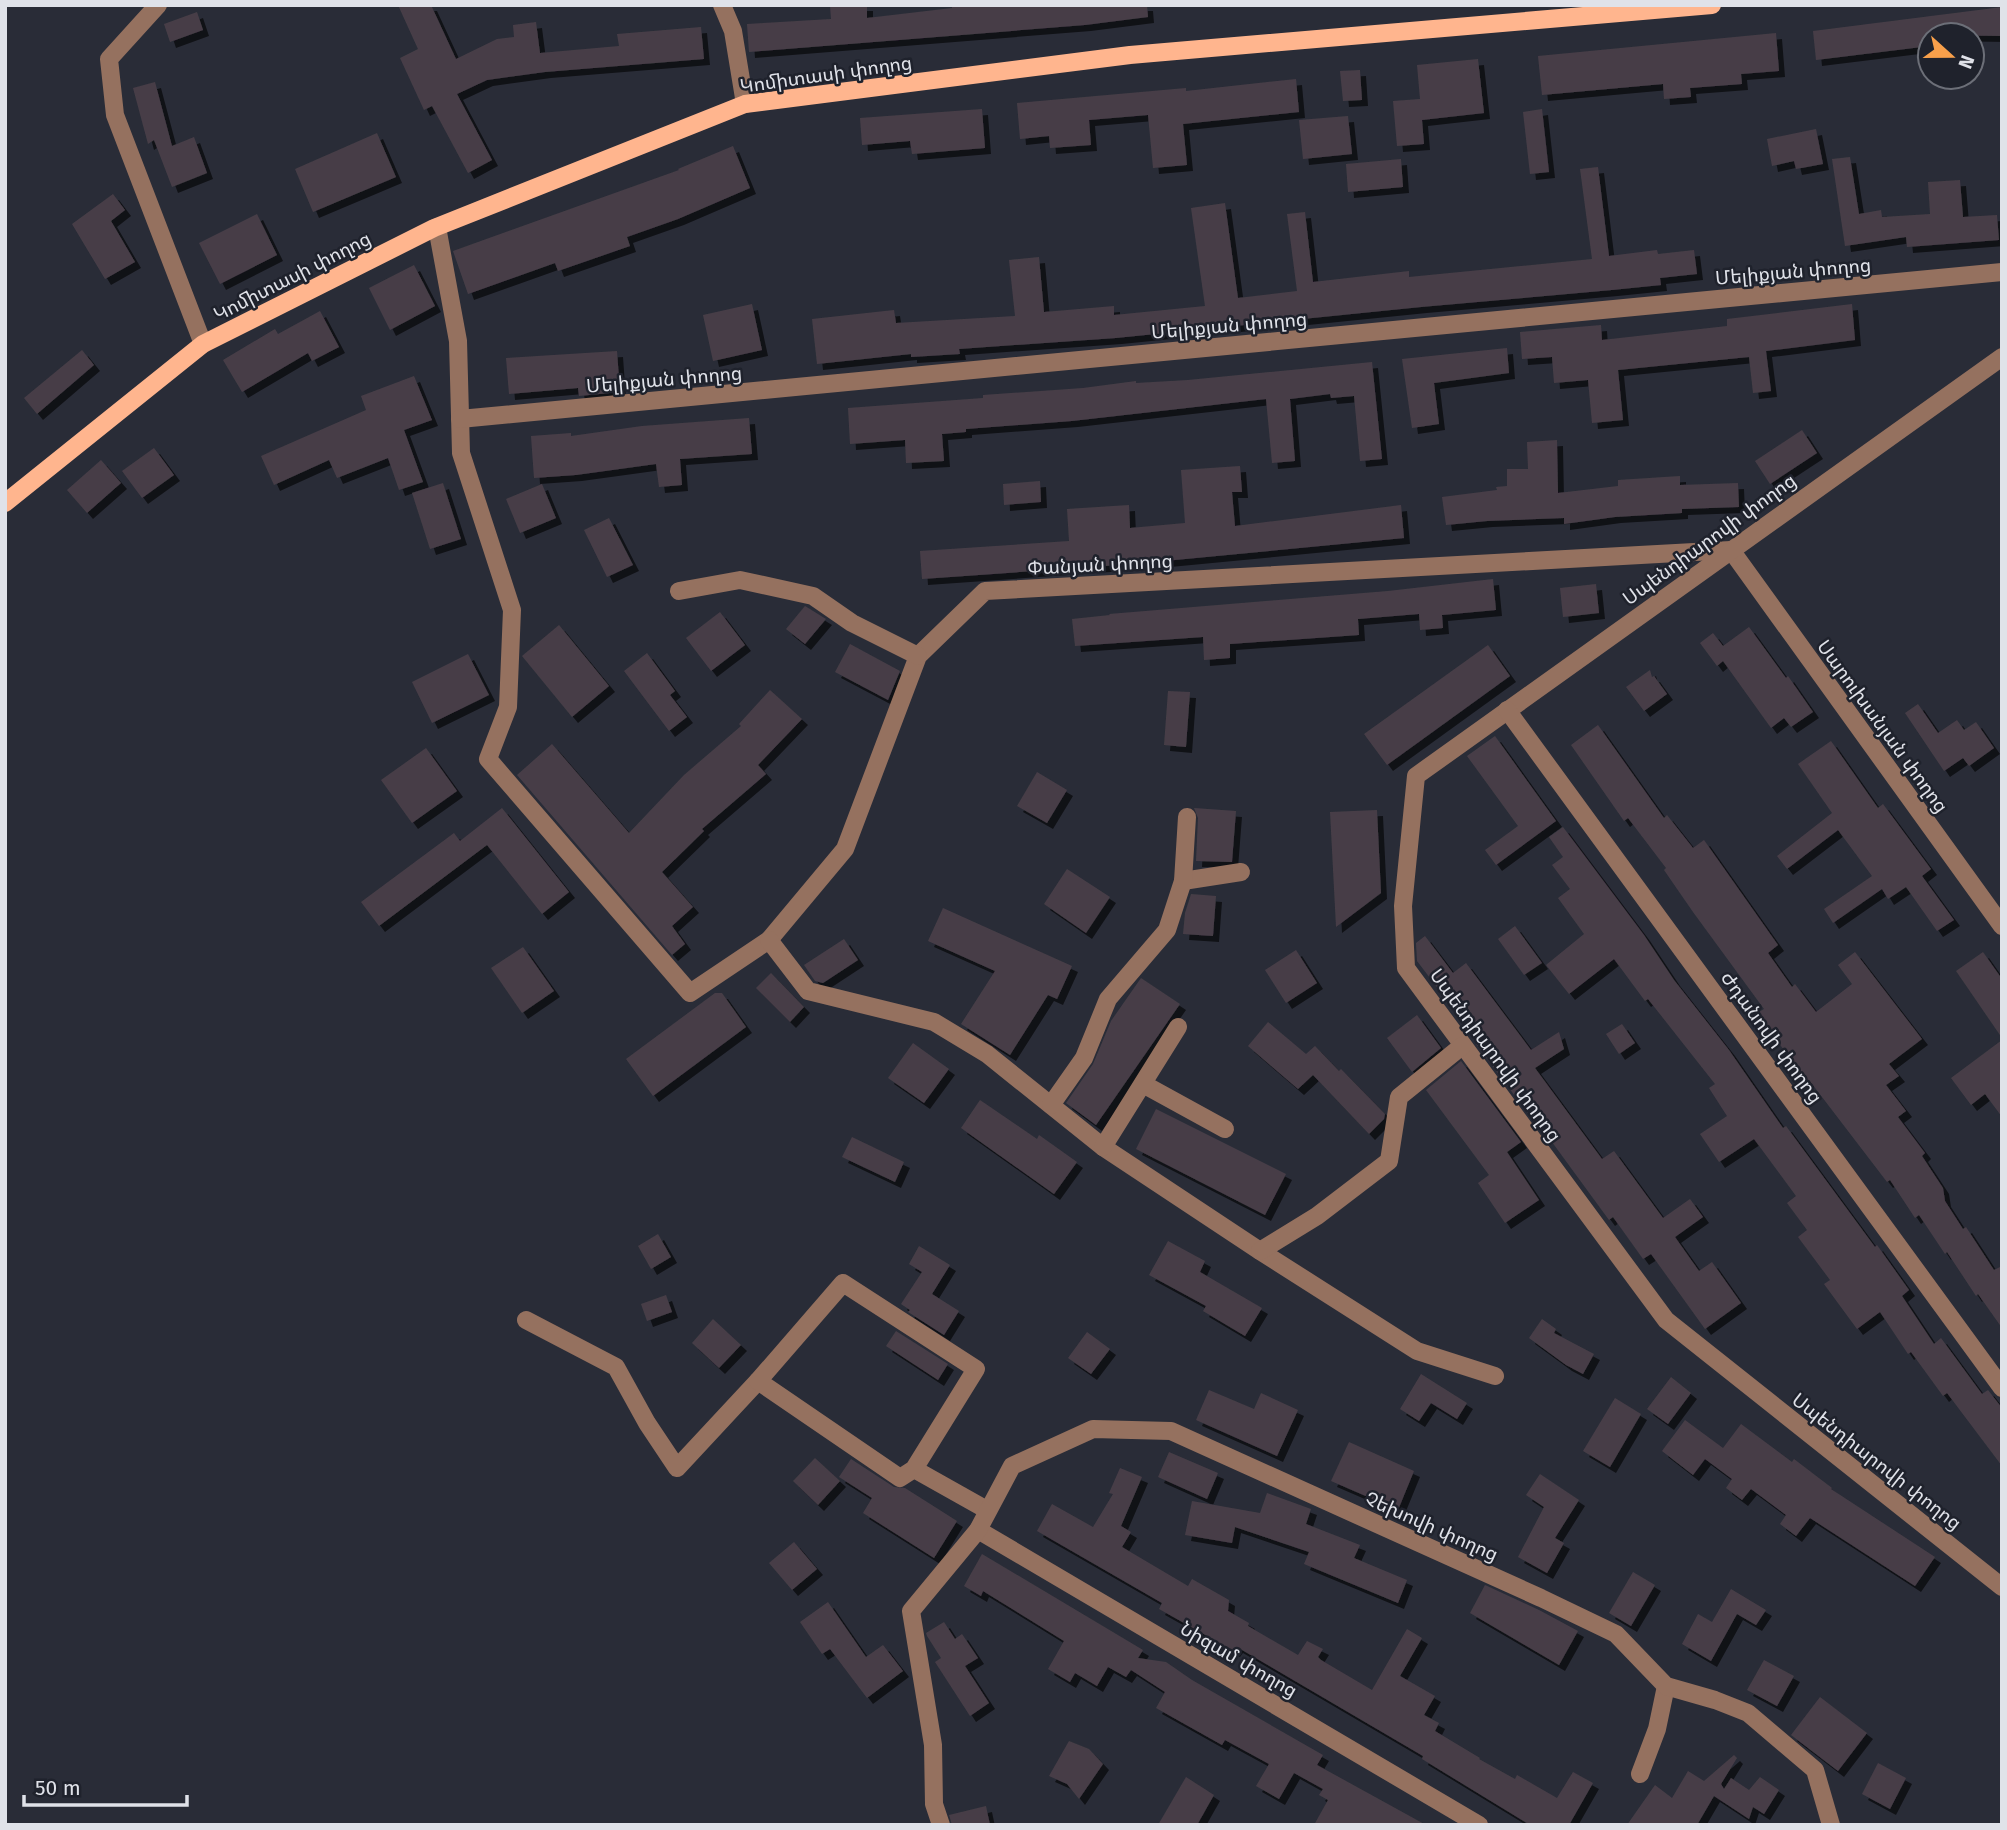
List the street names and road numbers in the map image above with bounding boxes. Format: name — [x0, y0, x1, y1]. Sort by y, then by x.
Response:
street label: Կոմիտասի փողոց — [739, 51, 914, 98]
street label: Կոմիտասի փողոց — [210, 227, 375, 326]
street label: Մելիքյան փողոց — [1714, 253, 1872, 290]
street label: Մելիքյան փողոց — [1150, 307, 1308, 344]
street label: Մելիքյան փողոց — [585, 361, 743, 398]
street label: Սպենդիարովի փողոց — [1618, 469, 1800, 610]
street label: Փանյան փողոց — [1027, 549, 1173, 580]
street label: Սարուխանյան փողոց — [1812, 636, 1953, 817]
street label: Սպենդիարովի փողոց — [1425, 964, 1566, 1146]
street label: Ժդանովի փողոց — [1716, 967, 1827, 1108]
street label: Սպենդիարովի փողոց — [1787, 1388, 1966, 1535]
street label: Չեխովի փողոց — [1362, 1487, 1502, 1566]
street label: Նիզամ փողոց — [1176, 1617, 1301, 1702]

